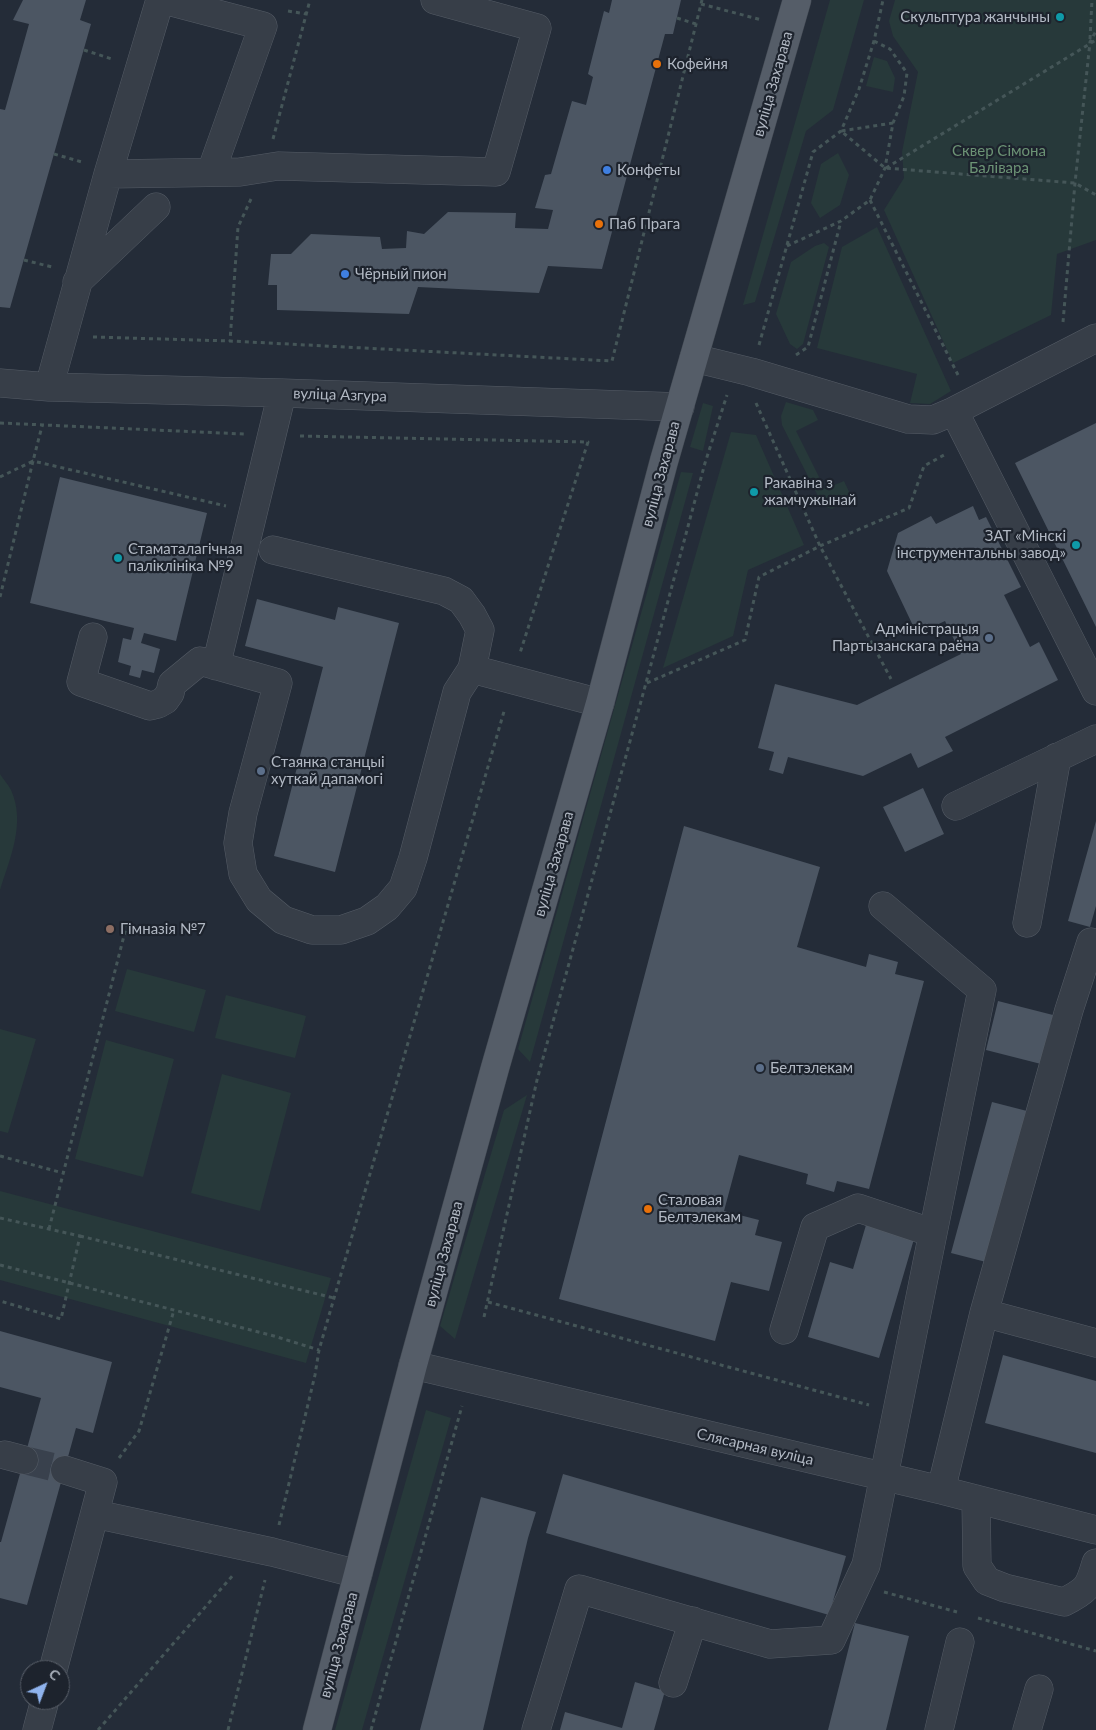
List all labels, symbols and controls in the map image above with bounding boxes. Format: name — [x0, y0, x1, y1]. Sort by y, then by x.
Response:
place label: Скульптура жанчыны — [900, 8, 1050, 26]
marker: Скульптура жанчыны — [1054, 11, 1066, 23]
street label: вуліца Захарава — [749, 29, 797, 139]
place label: Кофейня — [667, 55, 728, 73]
marker: Кофейня — [651, 58, 663, 70]
park label: Сквер Сімона Балівара — [952, 142, 1046, 177]
place label: Конфеты — [617, 161, 680, 179]
marker: Конфеты — [601, 164, 613, 176]
place label: Паб Прага — [609, 215, 680, 233]
marker: Паб Прага — [593, 218, 605, 230]
place label: Чёрный пион — [355, 265, 447, 283]
marker: Чёрный пион — [339, 268, 351, 280]
street label: вуліца Азгура — [293, 384, 387, 406]
street label: вуліца Захарава — [638, 419, 684, 529]
place label: Ракавіна з жамчужынай — [764, 474, 856, 509]
marker: Ракавіна з жамчужынай — [748, 486, 760, 498]
place label: ЗАТ «Мінскі інструментальны завод» — [897, 527, 1066, 562]
marker: ЗАТ «Мінскі інструментальны завод» — [1070, 539, 1082, 551]
place label: Стаматалагічная паліклініка №9 — [128, 540, 243, 575]
marker: Стаматалагічная паліклініка №9 — [112, 552, 124, 564]
place label: Адміністрацыя Партызанскага раёна — [832, 620, 979, 655]
marker: Адміністрацыя Партызанскага раёна — [983, 632, 995, 644]
place label: Стаянка станцыі хуткай дапамогі — [271, 753, 385, 788]
marker: Стаянка станцыі хуткай дапамогі — [255, 765, 267, 777]
street label: вуліца Захарава — [530, 809, 578, 919]
place label: Гімназія №7 — [120, 920, 206, 938]
marker: Гімназія №7 — [104, 923, 116, 935]
place label: Белтэлекам — [770, 1059, 853, 1077]
marker: Белтэлекам — [754, 1062, 766, 1074]
place label: Сталовая Белтэлекам — [658, 1191, 741, 1226]
street label: вуліца Захарава — [421, 1199, 467, 1309]
marker: Сталовая Белтэлекам — [642, 1203, 654, 1215]
street label: Слясарная вуліца — [695, 1425, 815, 1469]
street label: вуліца Захарава — [316, 1590, 362, 1700]
north arrow — [20, 1660, 70, 1710]
text: С — [46, 1665, 64, 1684]

